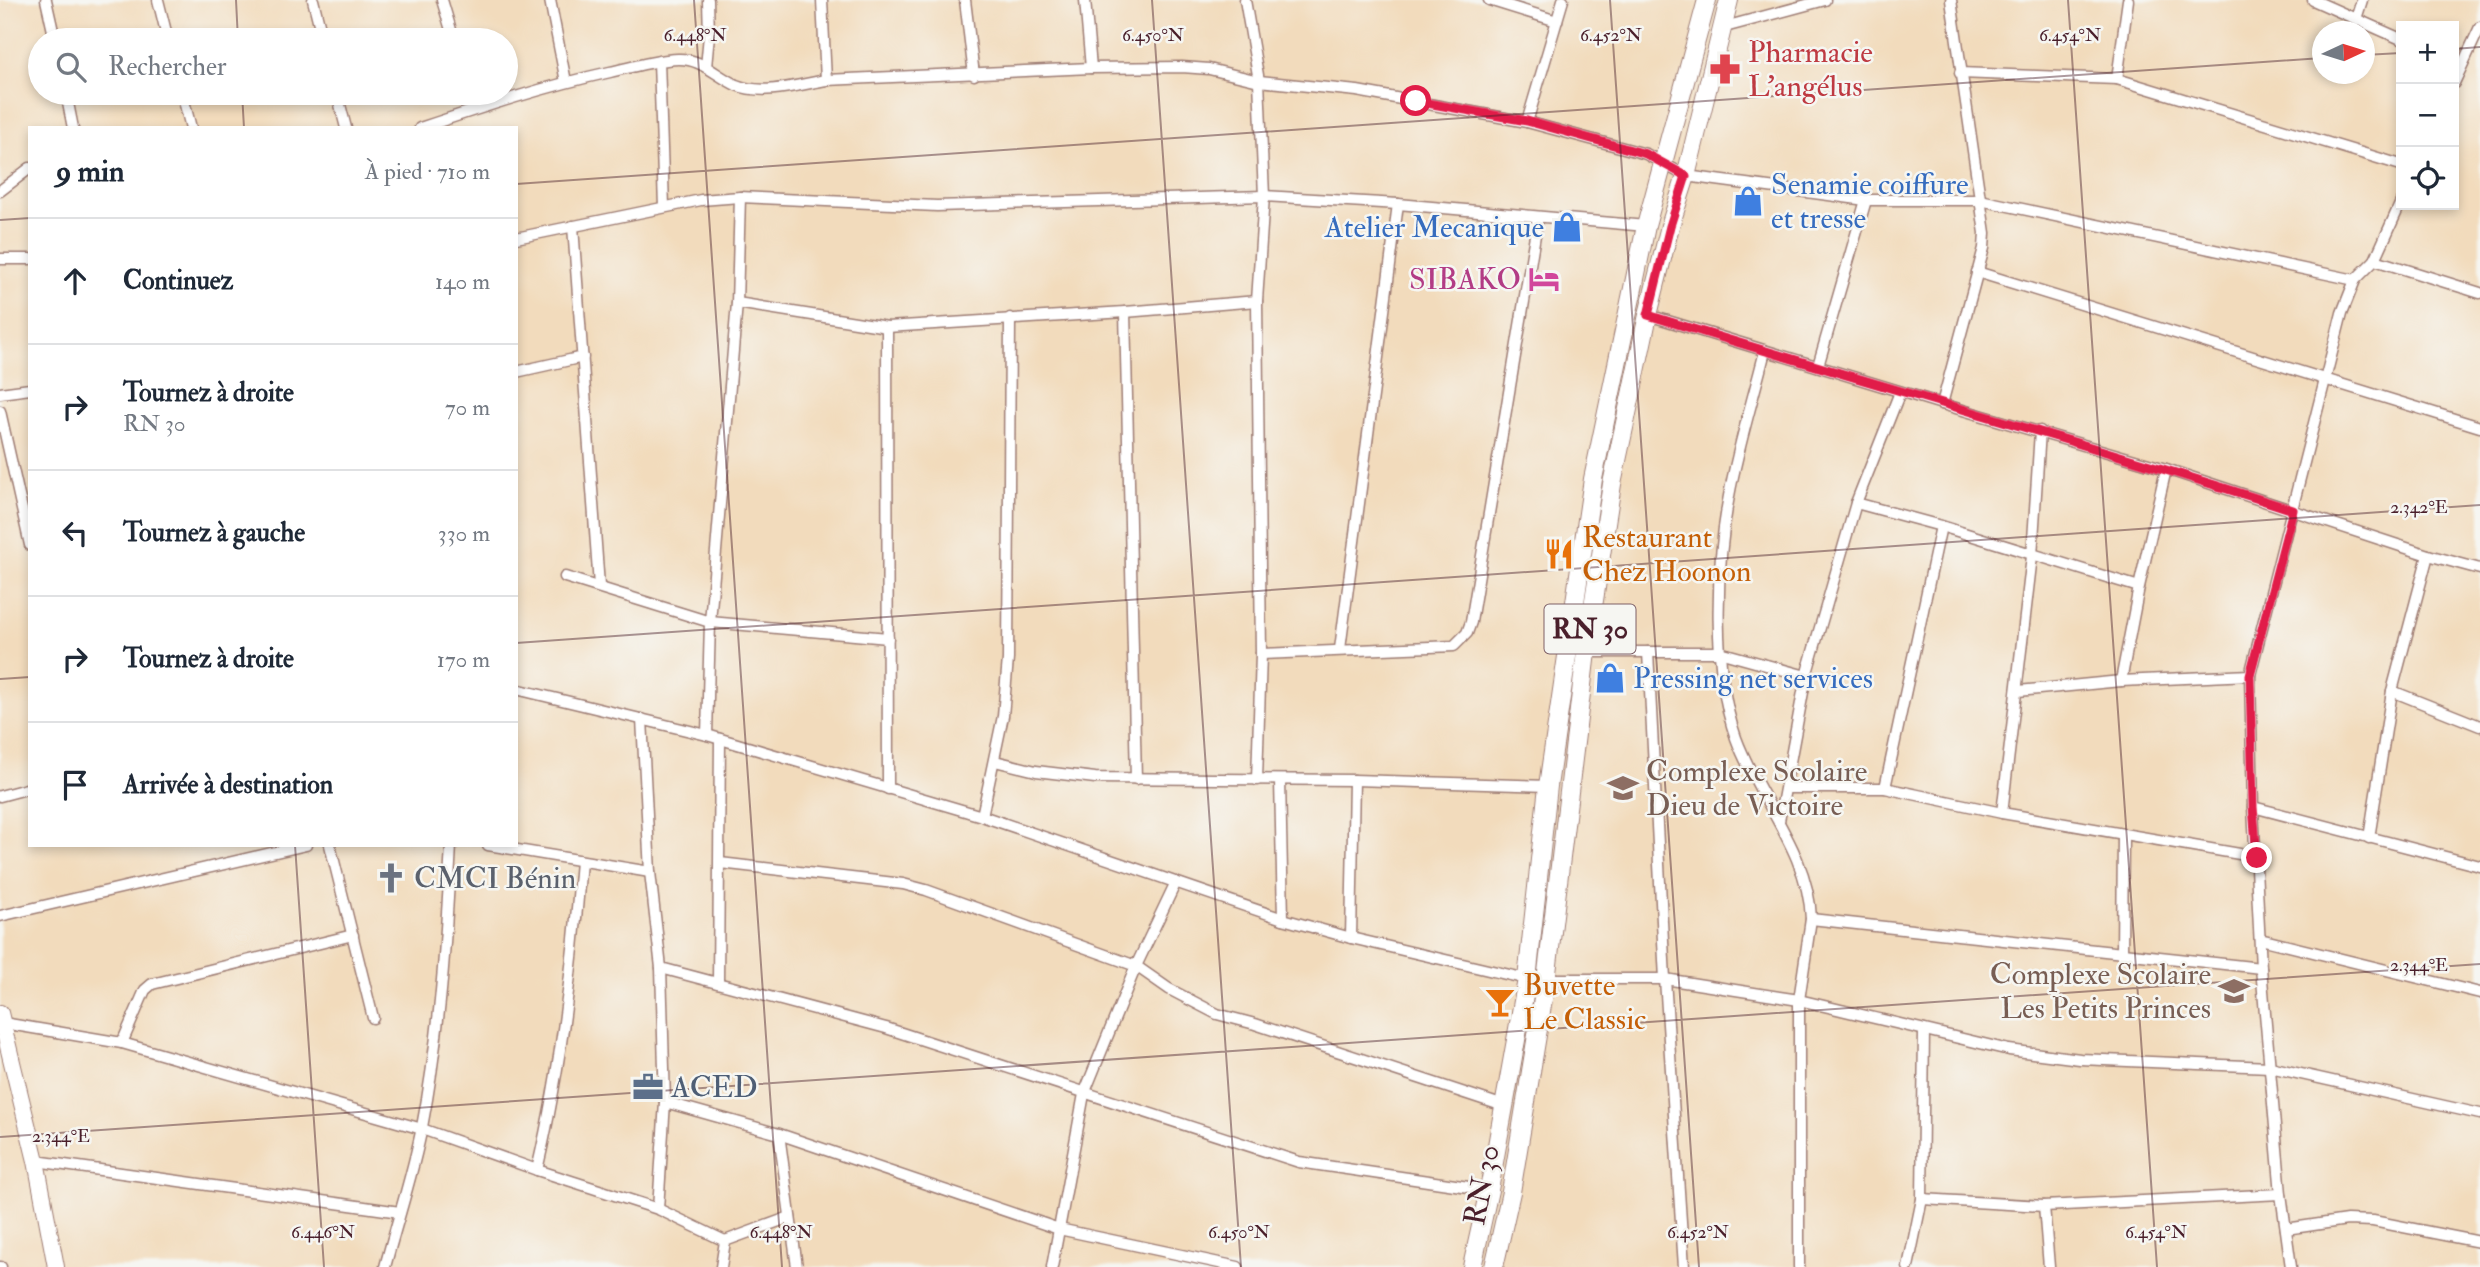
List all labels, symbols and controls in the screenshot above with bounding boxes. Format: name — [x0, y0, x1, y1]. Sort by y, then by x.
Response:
north arrow — [2312, 21, 2375, 84]
map controls — [2396, 21, 2459, 210]
button: + — [2396, 21, 2459, 84]
text: 6.448°N — [663, 24, 727, 47]
text: 6.450°N — [1122, 24, 1184, 47]
text: 6.452°N — [1580, 24, 1642, 47]
text: 6.454°N — [2039, 24, 2101, 47]
search box — [28, 28, 518, 105]
place label: Pharmacie L'angélus — [1748, 34, 1873, 105]
icon: search — [52, 48, 90, 86]
text: Rechercher — [108, 51, 227, 83]
pharmacy icon: Pharmacie L'angélus — [1708, 52, 1742, 86]
button: − — [2396, 84, 2459, 147]
route start — [1400, 85, 1431, 116]
button: locate — [2396, 147, 2459, 210]
text: 9 min — [56, 153, 124, 190]
text: À pied · 710 m — [365, 157, 490, 186]
place label: Senamie coiffure et tresse — [1771, 166, 1969, 237]
shop icon: Senamie coiffure et tresse — [1731, 184, 1765, 218]
place label: Atelier Mecanique — [1324, 209, 1544, 246]
shop icon: Atelier Mecanique — [1550, 210, 1584, 244]
place label: SIBAKO — [1409, 261, 1521, 298]
icon: ahead — [56, 262, 94, 300]
hotel icon: SIBAKO — [1527, 262, 1561, 296]
text: Continuez — [123, 265, 233, 297]
text: 140 m — [435, 267, 490, 296]
text: Tournez à droite — [123, 377, 294, 409]
icon: right — [56, 388, 94, 426]
text: 70 m — [445, 393, 490, 422]
text: RN 30 — [123, 409, 186, 438]
text: 2.342°E — [2390, 496, 2448, 519]
icon: left — [56, 514, 94, 552]
text: Tournez à gauche — [123, 517, 305, 549]
text: 330 m — [438, 519, 490, 548]
place label: Restaurant Chez Hoonon — [1582, 519, 1751, 590]
restaurant icon: Restaurant Chez Hoonon — [1542, 537, 1576, 571]
road number: RN 30 — [1544, 604, 1636, 654]
icon: right — [56, 640, 94, 678]
text: Tournez à droite — [123, 643, 294, 675]
text: 170 m — [437, 645, 490, 674]
place label: Pressing net services — [1633, 660, 1873, 697]
shop icon: Pressing net services — [1593, 661, 1627, 695]
place label: Complexe Scolaire Dieu de Victoire — [1646, 753, 1867, 824]
icon: arrive — [56, 766, 94, 804]
text: Arrivée à destination — [123, 769, 333, 801]
school or university icon: Complexe Scolaire Dieu de Victoire — [1606, 771, 1640, 805]
route end — [2241, 842, 2272, 873]
place label: CMCI Bénin — [414, 860, 576, 897]
church icon: CMCI Bénin — [374, 861, 408, 895]
text: 2.344°E — [2390, 954, 2448, 977]
place label: Complexe Scolaire Les Petits Princes — [1990, 956, 2211, 1027]
place label: Buvette Le Classic — [1523, 967, 1646, 1038]
school or university icon: Complexe Scolaire Les Petits Princes — [2217, 974, 2251, 1008]
bar icon: Buvette Le Classic — [1483, 985, 1517, 1019]
place label: ACED — [670, 1069, 758, 1106]
office icon: ACED — [631, 1070, 665, 1104]
text: 2.344°E — [32, 1125, 90, 1148]
street label: RN 30 — [1456, 1141, 1508, 1229]
text: 6.446°N — [291, 1221, 355, 1244]
text: 6.448°N — [749, 1221, 813, 1244]
text: 6.450°N — [1208, 1221, 1270, 1244]
text: 6.452°N — [1667, 1221, 1729, 1244]
text: 6.454°N — [2125, 1221, 2187, 1244]

